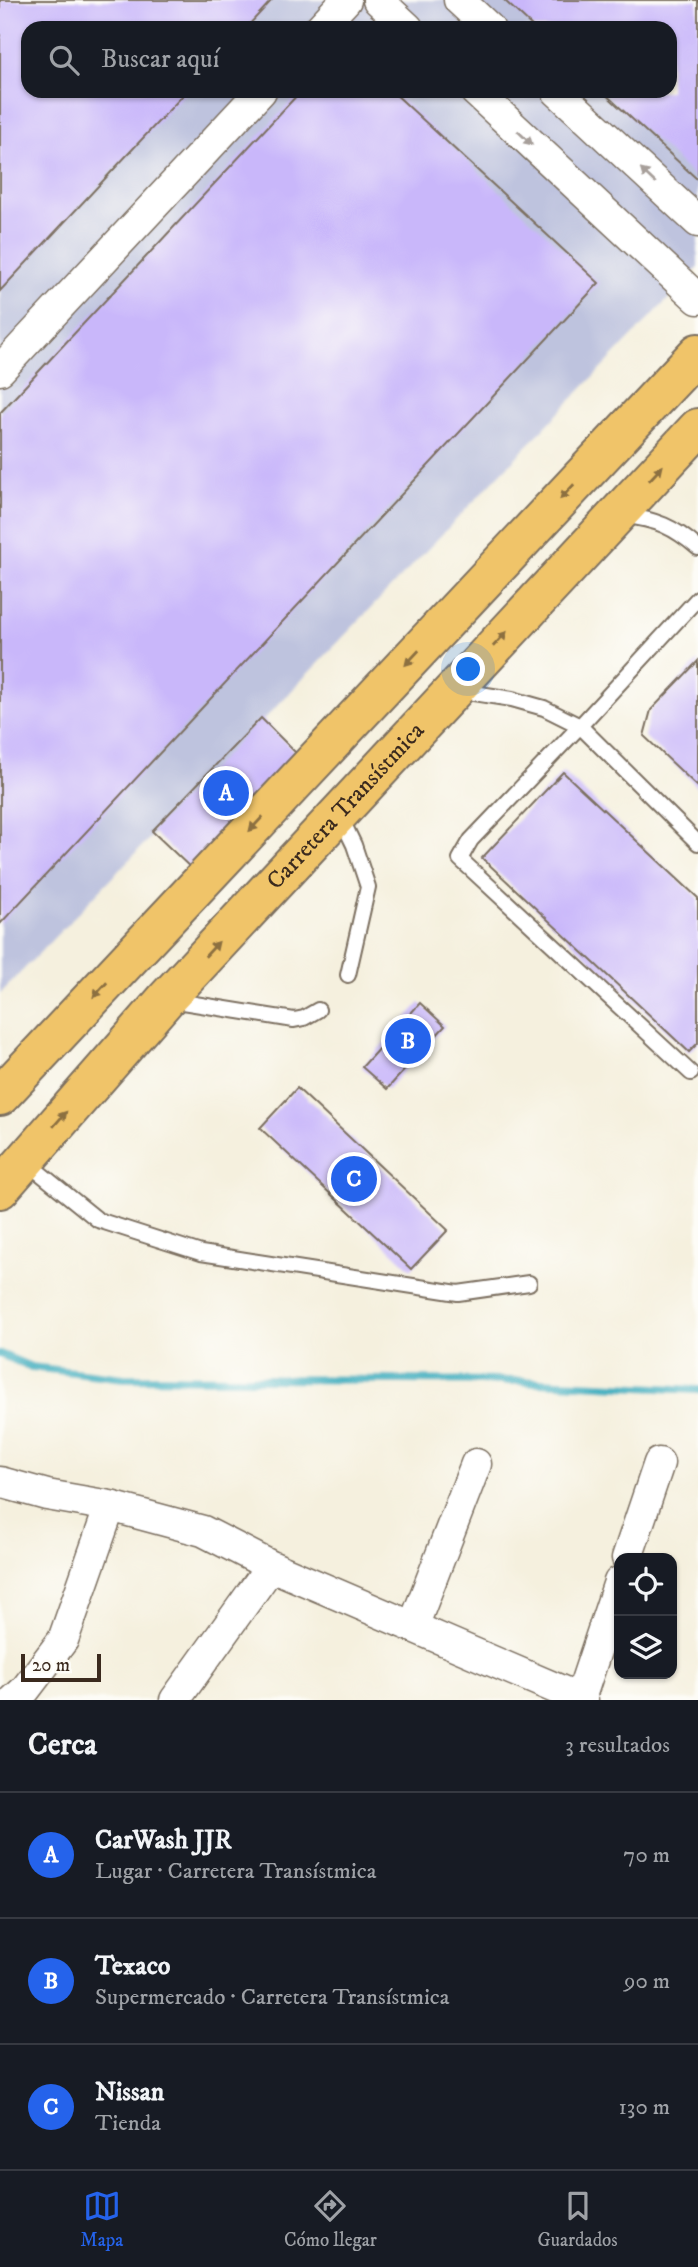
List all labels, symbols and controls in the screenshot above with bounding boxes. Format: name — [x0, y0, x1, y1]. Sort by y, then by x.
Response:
search box — [21, 21, 677, 98]
icon: search — [45, 41, 83, 79]
text: Buscar aquí — [101, 43, 219, 76]
one-way arrow — [516, 129, 533, 145]
one-way arrow — [640, 168, 657, 184]
one-way arrow — [647, 465, 663, 482]
one-way arrow — [560, 483, 576, 500]
one-way arrow — [492, 631, 508, 648]
one-way arrow — [404, 649, 420, 666]
your location — [451, 652, 485, 686]
street label: Carretera Transístmica — [260, 716, 432, 896]
pin: A — [203, 767, 249, 819]
one-way arrow — [248, 815, 264, 832]
one-way arrow — [203, 941, 219, 958]
one-way arrow — [92, 981, 108, 998]
pin: B — [385, 1015, 431, 1067]
one-way arrow — [52, 1110, 68, 1128]
pin: C — [331, 1153, 377, 1205]
map controls — [614, 1553, 677, 1679]
button: locate — [614, 1553, 677, 1616]
button: layers — [614, 1616, 677, 1679]
scale bar — [21, 1651, 102, 1683]
text: 20 m — [32, 1654, 70, 1677]
text: Cerca — [28, 1727, 97, 1764]
text: 3 resultados — [565, 1731, 670, 1760]
text: CarWash JJR — [95, 1824, 232, 1857]
text: A — [44, 1841, 58, 1870]
text: 70 m — [623, 1841, 670, 1870]
text: Lugar · Carretera Transístmica — [95, 1857, 376, 1886]
text: Texaco — [95, 1950, 171, 1983]
text: B — [44, 1967, 58, 1996]
text: 90 m — [624, 1967, 670, 1996]
text: Supermercado · Carretera Transístmica — [95, 1983, 450, 2012]
text: Nissan — [95, 2076, 164, 2109]
text: C — [43, 2093, 59, 2122]
text: 130 m — [618, 2093, 670, 2122]
text: Tienda — [95, 2109, 161, 2138]
tab: Mapa — [80, 2187, 123, 2252]
tab: Cómo llegar — [284, 2187, 377, 2252]
tab: Guardados — [538, 2187, 618, 2252]

